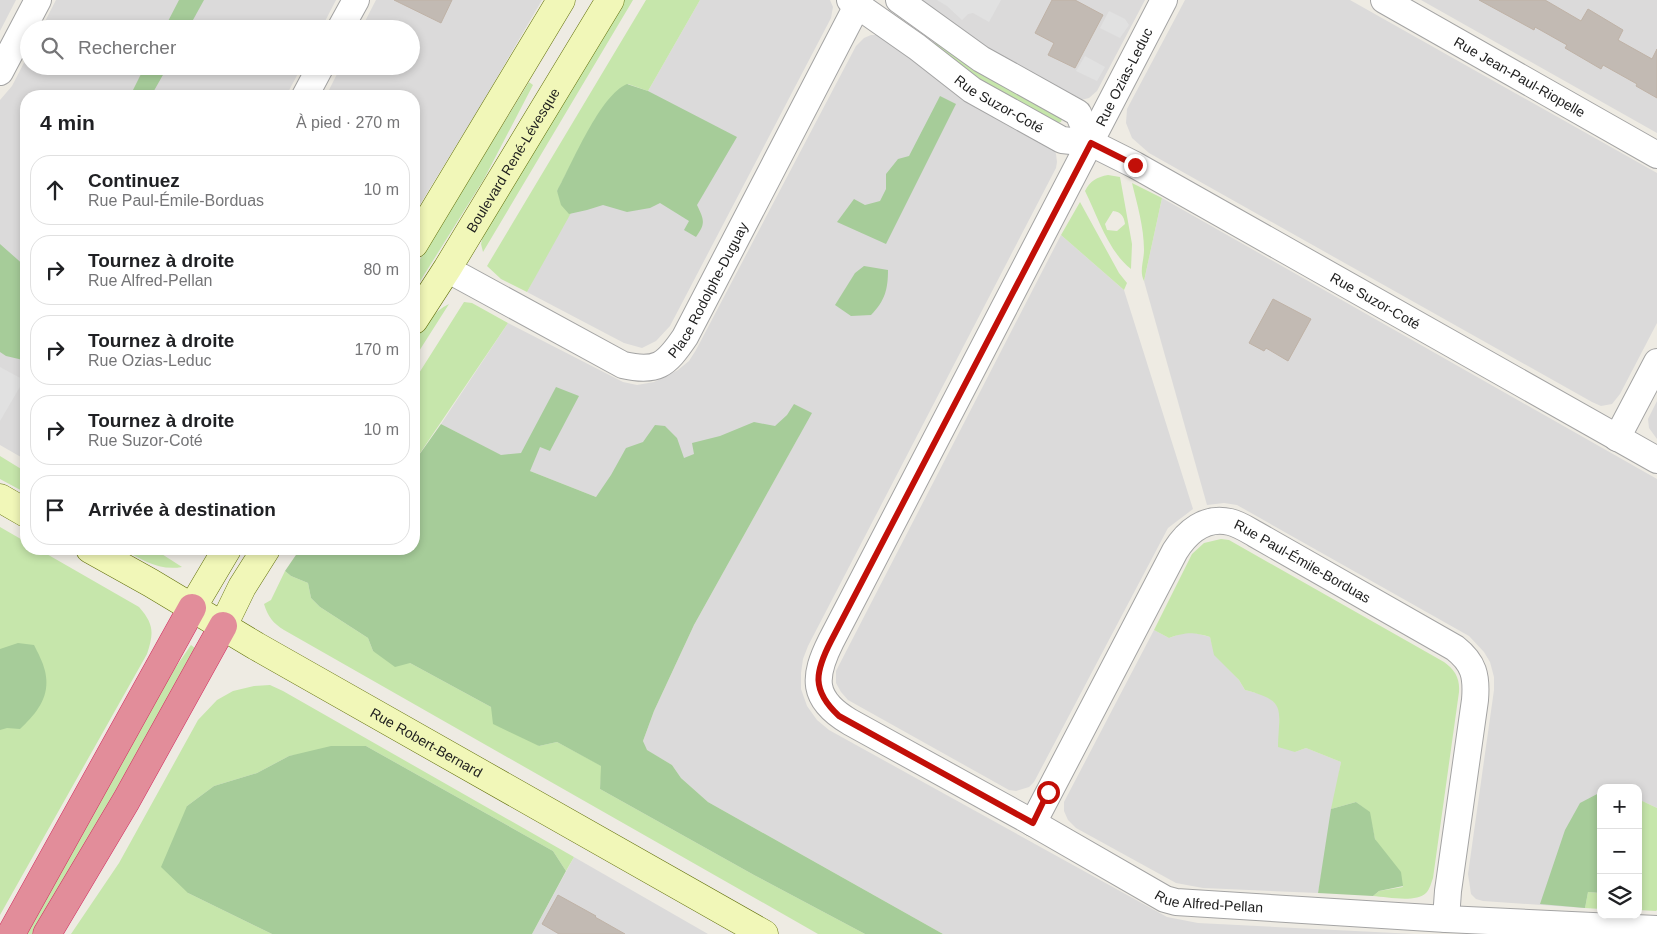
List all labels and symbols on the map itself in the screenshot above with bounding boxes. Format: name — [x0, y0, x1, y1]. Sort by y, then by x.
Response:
street label: Rue Ozias-Leduc — [1092, 25, 1156, 129]
street label: Rue Jean-Paul-Riopelle — [1451, 34, 1588, 121]
street label: Rue Suzor-Coté — [951, 71, 1047, 136]
street label: Boulevard René-Lévesque — [463, 85, 563, 235]
route end — [1124, 154, 1147, 177]
street label: Place Rodolphe-Duguay — [665, 219, 751, 361]
street label: Rue Suzor-Coté — [1328, 269, 1423, 333]
street label: Rue Paul-Émile-Borduas — [1232, 516, 1373, 606]
street label: Rue Robert-Bernard — [367, 704, 485, 781]
route start — [1037, 781, 1060, 804]
street label: Rue Alfred-Pellan — [1152, 887, 1264, 915]

